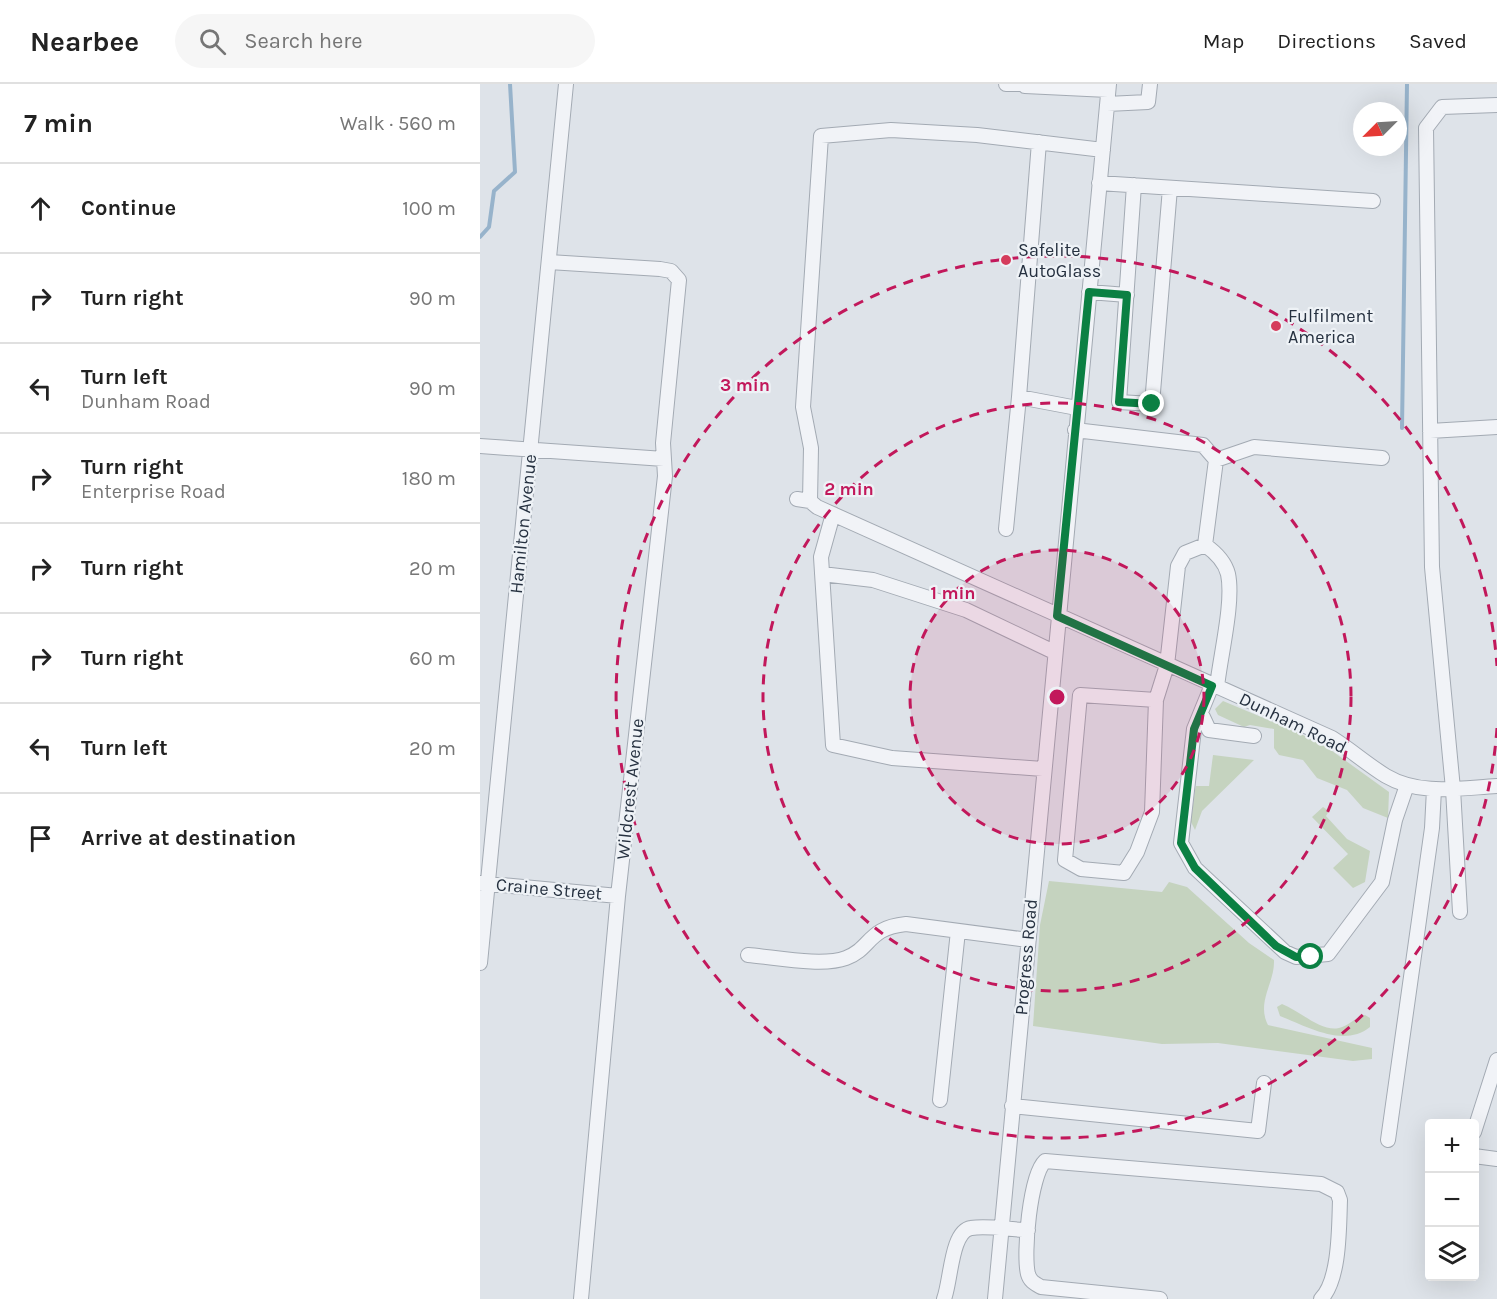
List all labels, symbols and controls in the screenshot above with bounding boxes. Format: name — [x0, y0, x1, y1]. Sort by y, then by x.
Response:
search box — [175, 14, 595, 68]
text: Nearbee — [30, 25, 139, 58]
icon: search — [196, 25, 229, 58]
text: Search here — [244, 28, 363, 54]
text: Map — [1203, 29, 1244, 53]
text: Directions — [1277, 29, 1376, 53]
text: Saved — [1409, 29, 1467, 53]
north arrow — [1353, 102, 1407, 156]
text: 7 min — [24, 108, 93, 139]
text: Walk · 560 m — [340, 112, 456, 135]
icon: ahead — [24, 192, 57, 225]
text: Continue — [81, 195, 176, 221]
text: 100 m — [402, 197, 456, 220]
place label: Safelite AutoGlass — [1018, 239, 1101, 282]
marker: Safelite AutoGlass — [999, 253, 1013, 267]
icon: right — [24, 282, 57, 315]
text: Turn right — [81, 285, 184, 311]
text: 90 m — [409, 287, 456, 310]
place label: Fulfilment America — [1288, 305, 1373, 348]
marker: Fulfilment America — [1269, 319, 1283, 333]
text: Turn left — [81, 364, 168, 390]
icon: left — [24, 372, 57, 405]
text: 3 min — [720, 374, 770, 396]
text: 90 m — [409, 377, 456, 400]
text: Dunham Road — [81, 390, 211, 413]
route end — [1138, 390, 1164, 416]
street label: Hamilton Avenue — [505, 453, 541, 595]
text: Turn right — [81, 454, 184, 480]
icon: right — [24, 462, 57, 495]
text: 180 m — [402, 467, 456, 490]
text: 2 min — [824, 478, 874, 500]
text: Enterprise Road — [81, 480, 226, 503]
icon: right — [24, 552, 57, 585]
text: Turn right — [81, 555, 184, 581]
text: 20 m — [409, 557, 456, 580]
text: 1 min — [930, 582, 976, 604]
icon: right — [24, 642, 57, 675]
text: Turn right — [81, 645, 184, 671]
text: 60 m — [409, 647, 456, 670]
centre of rings — [1047, 687, 1067, 707]
street label: Dunham Road — [1236, 687, 1350, 759]
street label: Wildcrest Avenue — [612, 717, 648, 861]
icon: left — [24, 732, 57, 765]
text: Turn left — [81, 735, 168, 761]
text: 20 m — [409, 737, 456, 760]
icon: arrive — [24, 822, 57, 855]
text: Arrive at destination — [81, 825, 296, 851]
street label: Craine Street — [495, 873, 603, 905]
street label: Progress Road — [1010, 898, 1042, 1016]
route start — [1297, 943, 1323, 969]
map controls — [1425, 1119, 1479, 1281]
button: + — [1425, 1119, 1479, 1173]
button: − — [1425, 1173, 1479, 1227]
button: layers — [1425, 1227, 1479, 1281]

